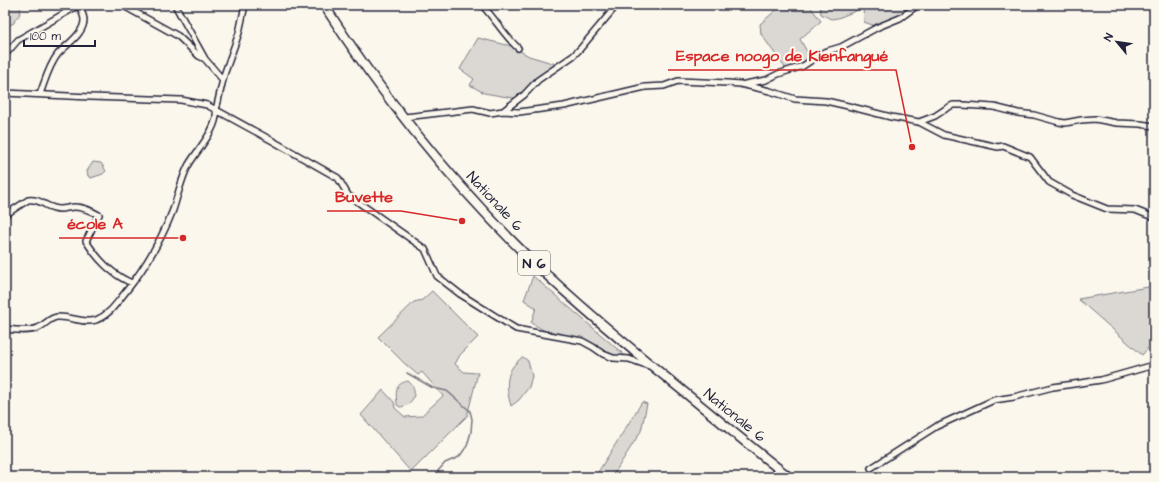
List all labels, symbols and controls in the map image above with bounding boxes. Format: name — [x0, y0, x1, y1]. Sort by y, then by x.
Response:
scale bar — [24, 22, 95, 48]
north arrow — [1097, 22, 1137, 62]
text: 100 m — [30, 28, 61, 45]
text: N — [1100, 31, 1117, 44]
callout: Espace noogo de Kienfangué — [668, 42, 896, 70]
text: Espace noogo de Kienfangué — [676, 45, 888, 69]
street label: Nationale 6 — [461, 167, 528, 236]
callout: Buvette — [327, 183, 401, 211]
text: Buvette — [335, 186, 393, 208]
callout: école A — [59, 210, 131, 238]
text: école A — [67, 213, 124, 235]
road number: N 6 — [518, 251, 550, 275]
street label: Nationale 6 — [699, 384, 771, 447]

